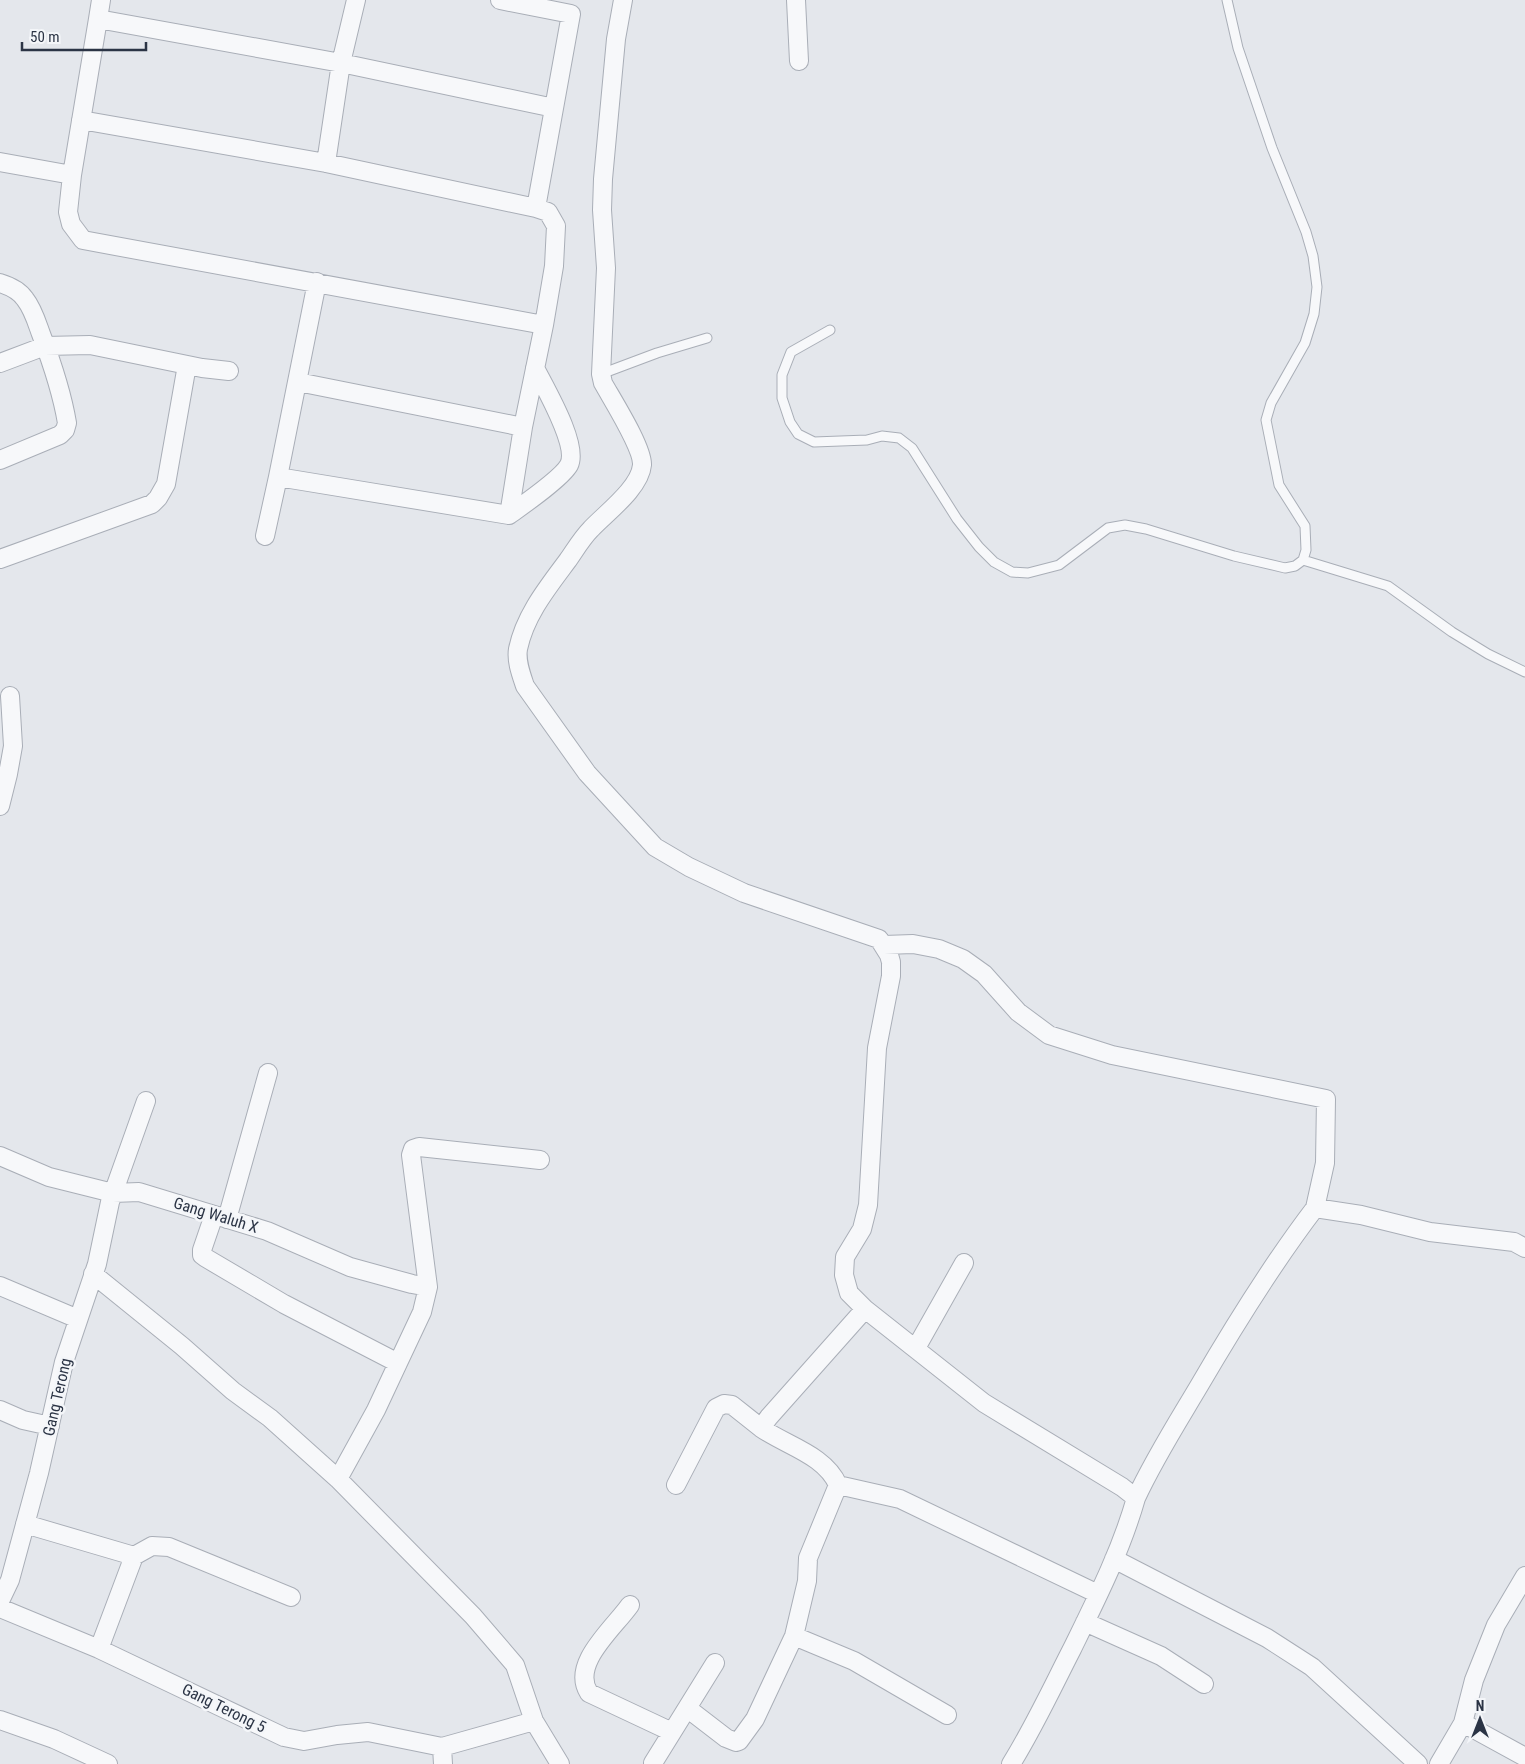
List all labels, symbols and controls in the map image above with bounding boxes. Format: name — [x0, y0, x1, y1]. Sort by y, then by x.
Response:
scale bar — [22, 20, 146, 52]
text: 50 m — [30, 28, 60, 46]
street label: Gang Waluh X — [171, 1193, 261, 1237]
street label: Gang Terong — [39, 1356, 75, 1438]
street label: Gang Terong 5 — [179, 1679, 269, 1737]
north arrow — [1455, 1694, 1505, 1744]
text: N — [1476, 1698, 1484, 1714]

